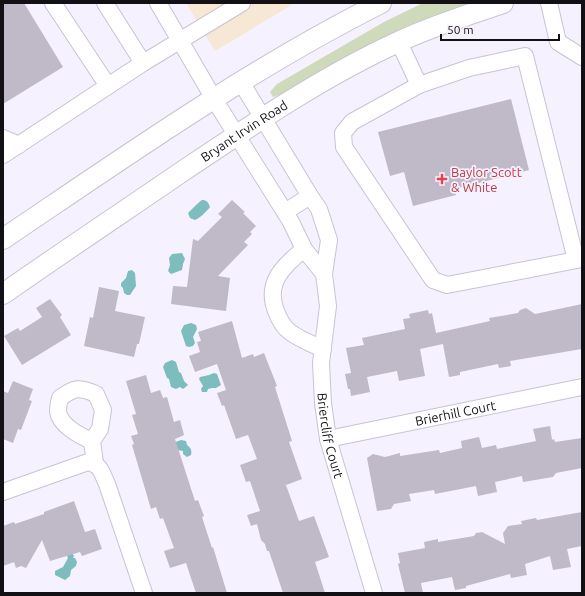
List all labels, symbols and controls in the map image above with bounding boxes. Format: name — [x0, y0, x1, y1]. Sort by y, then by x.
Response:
scale bar — [441, 16, 559, 42]
text: 50 m — [447, 23, 474, 36]
street label: Bryant Irvin Road — [198, 97, 290, 164]
place label: Baylor Scott & White — [451, 165, 522, 194]
marker: Baylor Scott & White — [436, 173, 448, 185]
street label: Briercliff Court — [315, 392, 346, 480]
street label: Brierhill Court — [414, 398, 497, 428]

